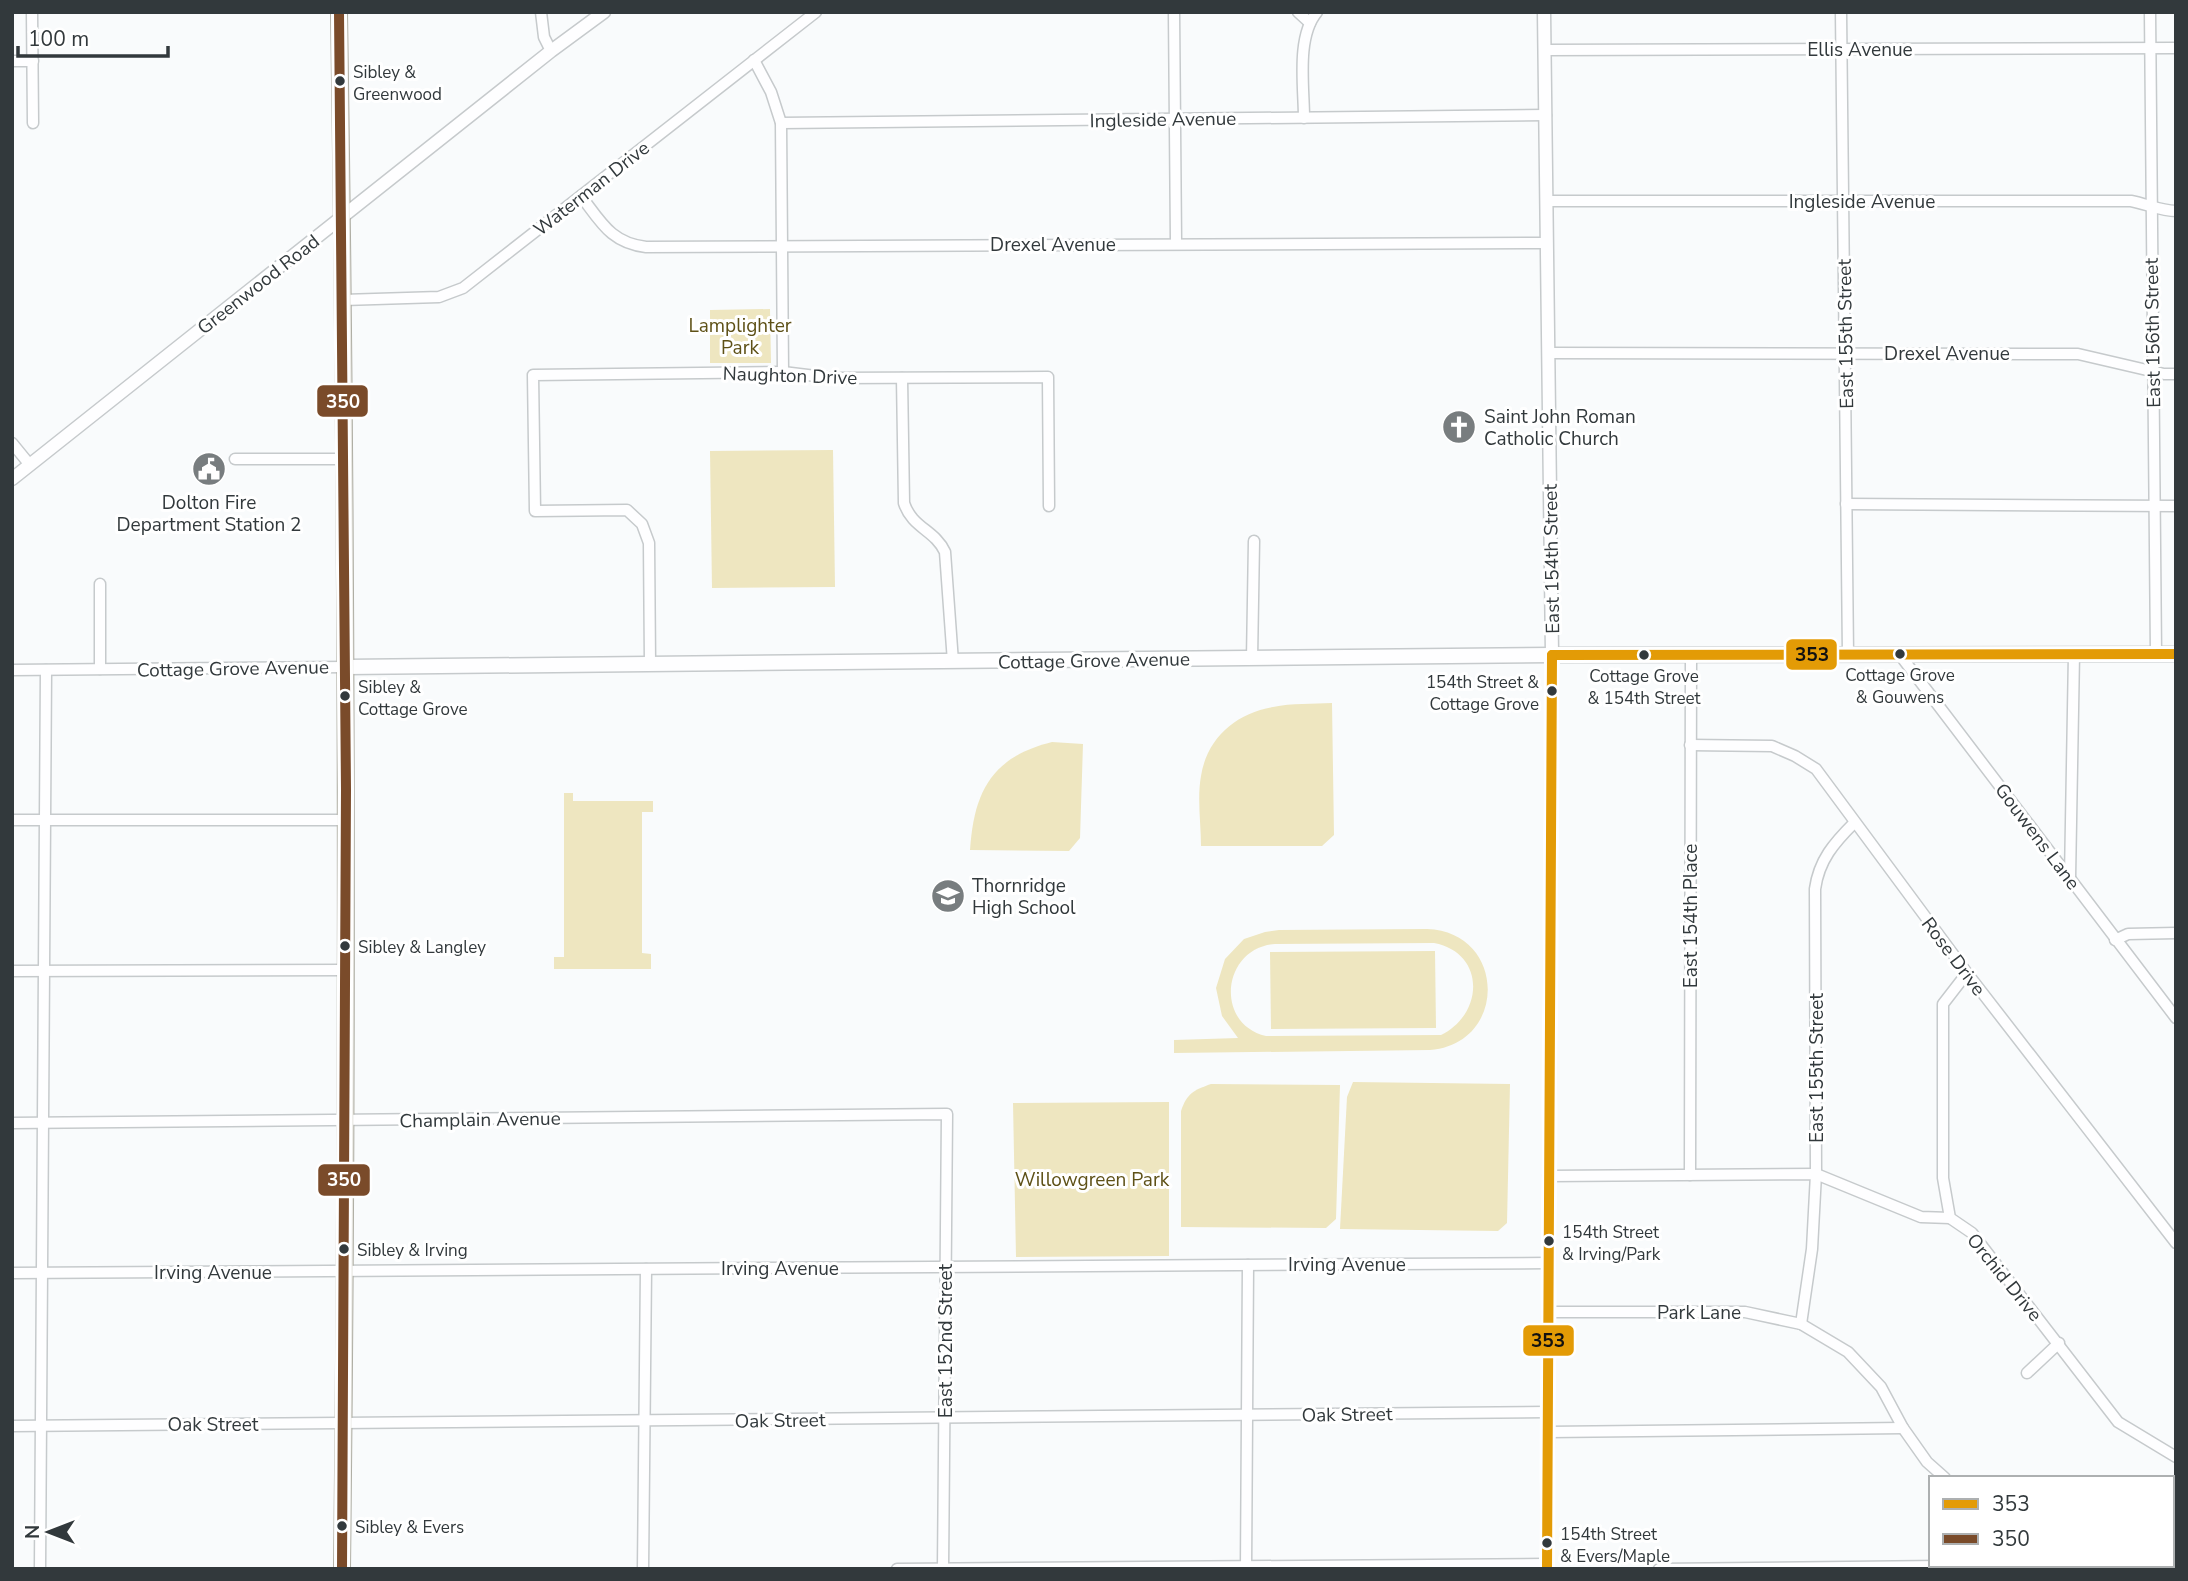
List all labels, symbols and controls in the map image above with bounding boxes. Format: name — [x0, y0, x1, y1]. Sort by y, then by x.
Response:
scale bar — [18, 14, 168, 58]
text: 100 m — [28, 25, 89, 53]
street label: Ellis Avenue — [1807, 37, 1913, 63]
place label: Sibley & Greenwood — [353, 61, 442, 106]
marker: Sibley & Greenwood — [333, 74, 347, 88]
street label: Ingleside Avenue — [1089, 106, 1237, 134]
street label: Waterman Drive — [528, 135, 655, 242]
street label: Ingleside Avenue — [1789, 189, 1935, 215]
street label: Greenwood Road — [192, 229, 325, 341]
street label: Drexel Avenue — [990, 232, 1116, 258]
street label: East 156th Street — [2139, 257, 2167, 408]
street label: East 155th Street — [1832, 258, 1860, 409]
park label: Lamplighter Park — [688, 313, 792, 361]
street label: Drexel Avenue — [1884, 341, 2010, 367]
street label: Naughton Drive — [722, 361, 858, 391]
line badge: 350 — [316, 384, 369, 418]
text: 350 — [326, 389, 360, 415]
place label: Saint John Roman Catholic Church — [1484, 404, 1636, 452]
church icon: Saint John Roman Catholic Church — [1440, 408, 1478, 446]
public building icon: Dolton Fire Department Station 2 — [190, 450, 228, 488]
street label: East 154th Street — [1538, 483, 1566, 634]
place label: Dolton Fire Department Station 2 — [116, 490, 302, 538]
line badge: 353 — [1785, 638, 1838, 671]
text: 353 — [1795, 642, 1829, 668]
street label: Cottage Grove Avenue — [998, 646, 1190, 676]
marker: Cottage Grove & Gouwens — [1893, 647, 1907, 661]
marker: Cottage Grove & 154th Street — [1637, 648, 1651, 662]
street label: Cottage Grove Avenue — [137, 654, 329, 684]
place label: Cottage Grove & Gouwens — [1845, 664, 1955, 709]
place label: Cottage Grove & 154th Street — [1587, 665, 1702, 710]
place label: 154th Street & Cottage Grove — [1426, 671, 1539, 716]
place label: Sibley & Cottage Grove — [358, 676, 468, 721]
marker: 154th Street & Cottage Grove — [1545, 684, 1559, 698]
marker: Sibley & Cottage Grove — [338, 689, 352, 703]
street label: Gouwens Lane — [1989, 778, 2086, 895]
street label: East 154th Place — [1678, 844, 1704, 988]
place label: Thornridge High School — [972, 873, 1076, 921]
school or university icon: Thornridge High School — [929, 877, 967, 915]
street label: Rose Drive — [1915, 912, 1991, 1001]
place label: Sibley & Langley — [358, 936, 486, 959]
marker: Sibley & Langley — [338, 939, 352, 953]
street label: East 155th Street — [1804, 993, 1830, 1143]
street label: Champlain Avenue — [399, 1106, 561, 1134]
line badge: 350 — [317, 1163, 371, 1197]
text: 350 — [327, 1167, 361, 1193]
park label: Willowgreen Park — [1015, 1167, 1170, 1193]
place label: 154th Street & Irving/Park — [1562, 1221, 1661, 1266]
street label: Orchid Drive — [1961, 1228, 2048, 1327]
marker: 154th Street & Irving/Park — [1542, 1234, 1556, 1248]
place label: Sibley & Irving — [357, 1239, 468, 1262]
marker: Sibley & Irving — [337, 1242, 351, 1256]
street label: Irving Avenue — [1288, 1252, 1406, 1278]
street label: Irving Avenue — [721, 1256, 839, 1282]
street label: Irving Avenue — [154, 1260, 272, 1286]
street label: East 152nd Street — [933, 1263, 959, 1418]
street label: Park Lane — [1657, 1300, 1741, 1326]
line badge: 353 — [1522, 1324, 1575, 1357]
text: 353 — [1531, 1328, 1565, 1354]
street label: Oak Street — [1301, 1401, 1393, 1429]
street label: Oak Street — [734, 1407, 826, 1435]
street label: Oak Street — [168, 1412, 259, 1438]
legend — [1929, 1476, 2174, 1567]
text: 353 — [1992, 1490, 2030, 1518]
north arrow — [14, 1497, 84, 1567]
place label: Sibley & Evers — [355, 1516, 464, 1539]
marker: Sibley & Evers — [335, 1519, 349, 1533]
place label: 154th Street & Evers/Maple — [1560, 1523, 1670, 1568]
text: N — [20, 1525, 46, 1539]
text: 350 — [1992, 1525, 2030, 1553]
marker: 154th Street & Evers/Maple — [1540, 1536, 1554, 1550]

